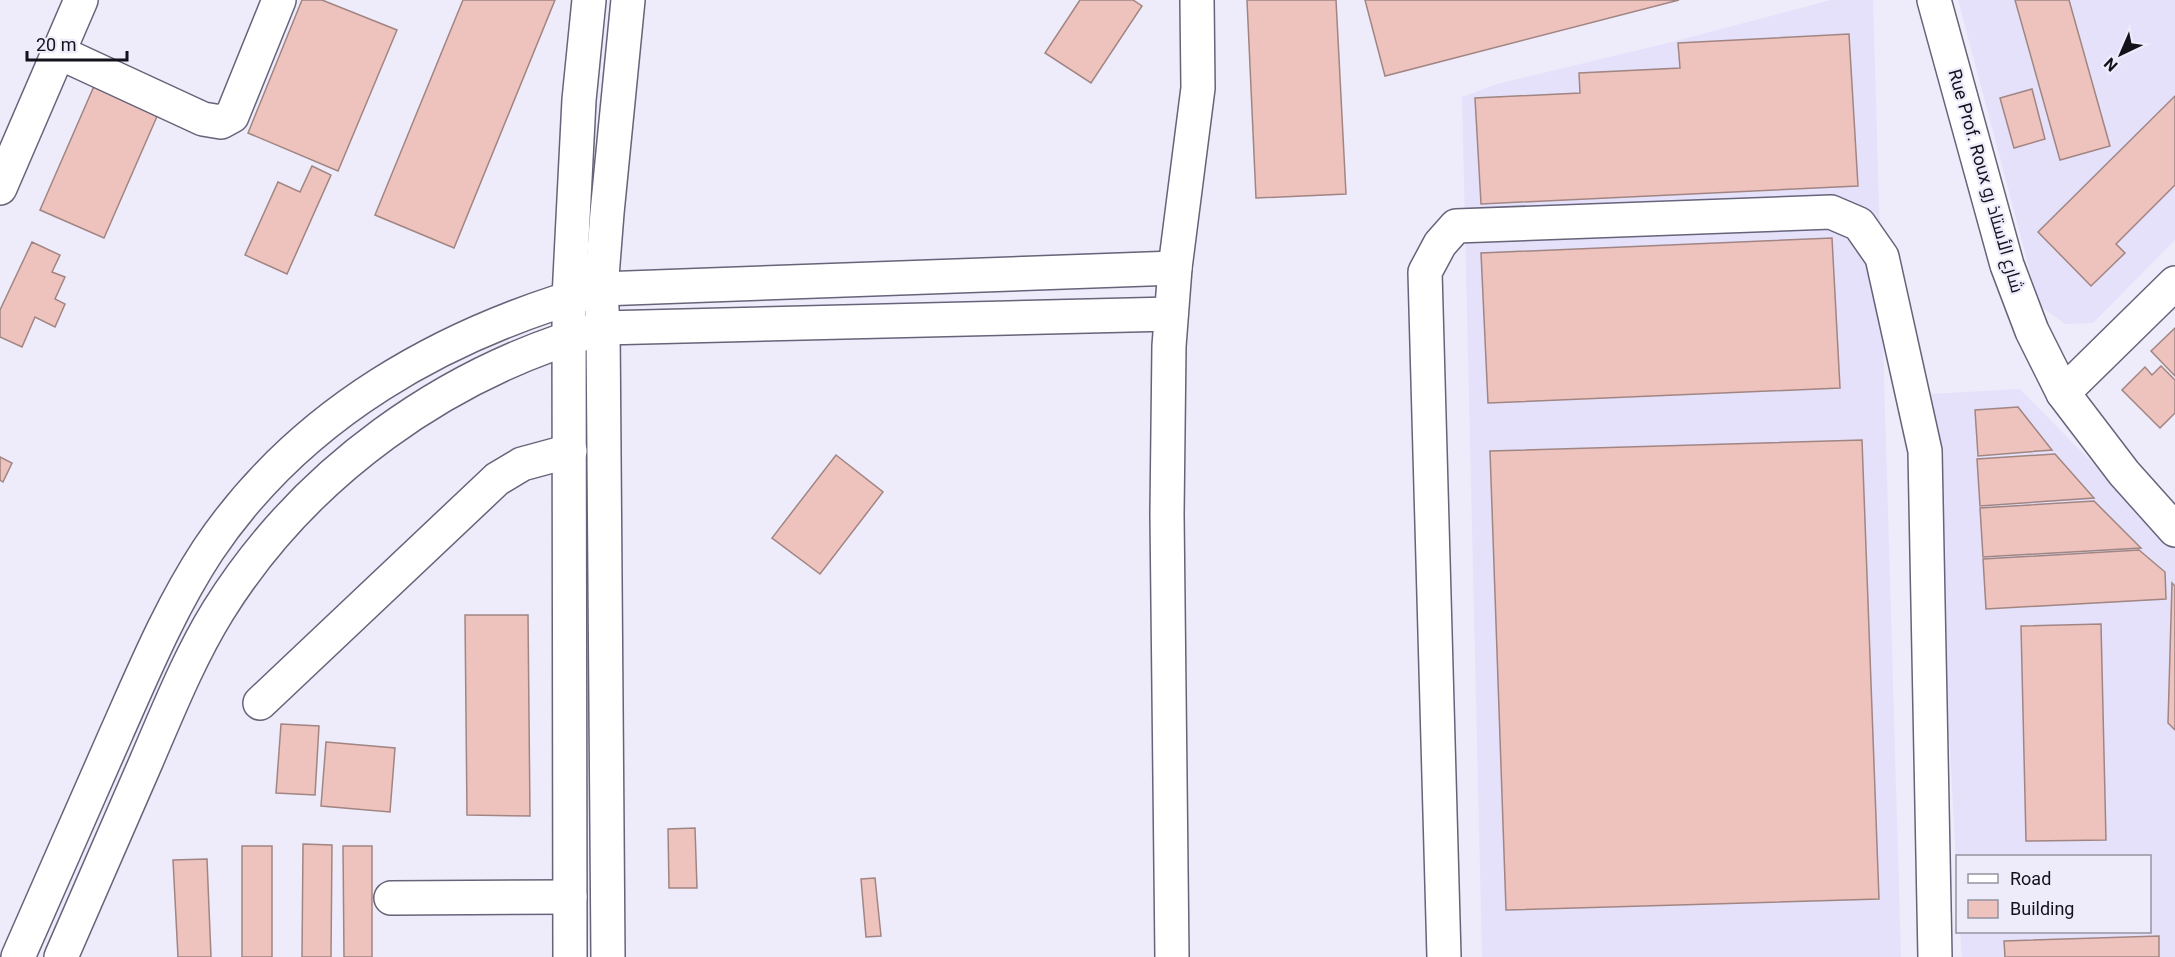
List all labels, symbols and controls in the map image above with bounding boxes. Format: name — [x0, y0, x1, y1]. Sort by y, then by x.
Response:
scale bar — [27, 24, 128, 62]
north arrow — [2091, 24, 2151, 84]
text: 20 m — [36, 34, 76, 55]
text: N — [2100, 54, 2122, 75]
street label: Rue Prof. Roux شارع الأستاذ رو — [1943, 67, 2029, 296]
legend — [1956, 855, 2151, 933]
text: Road — [2010, 868, 2051, 889]
text: Building — [2010, 898, 2074, 919]

